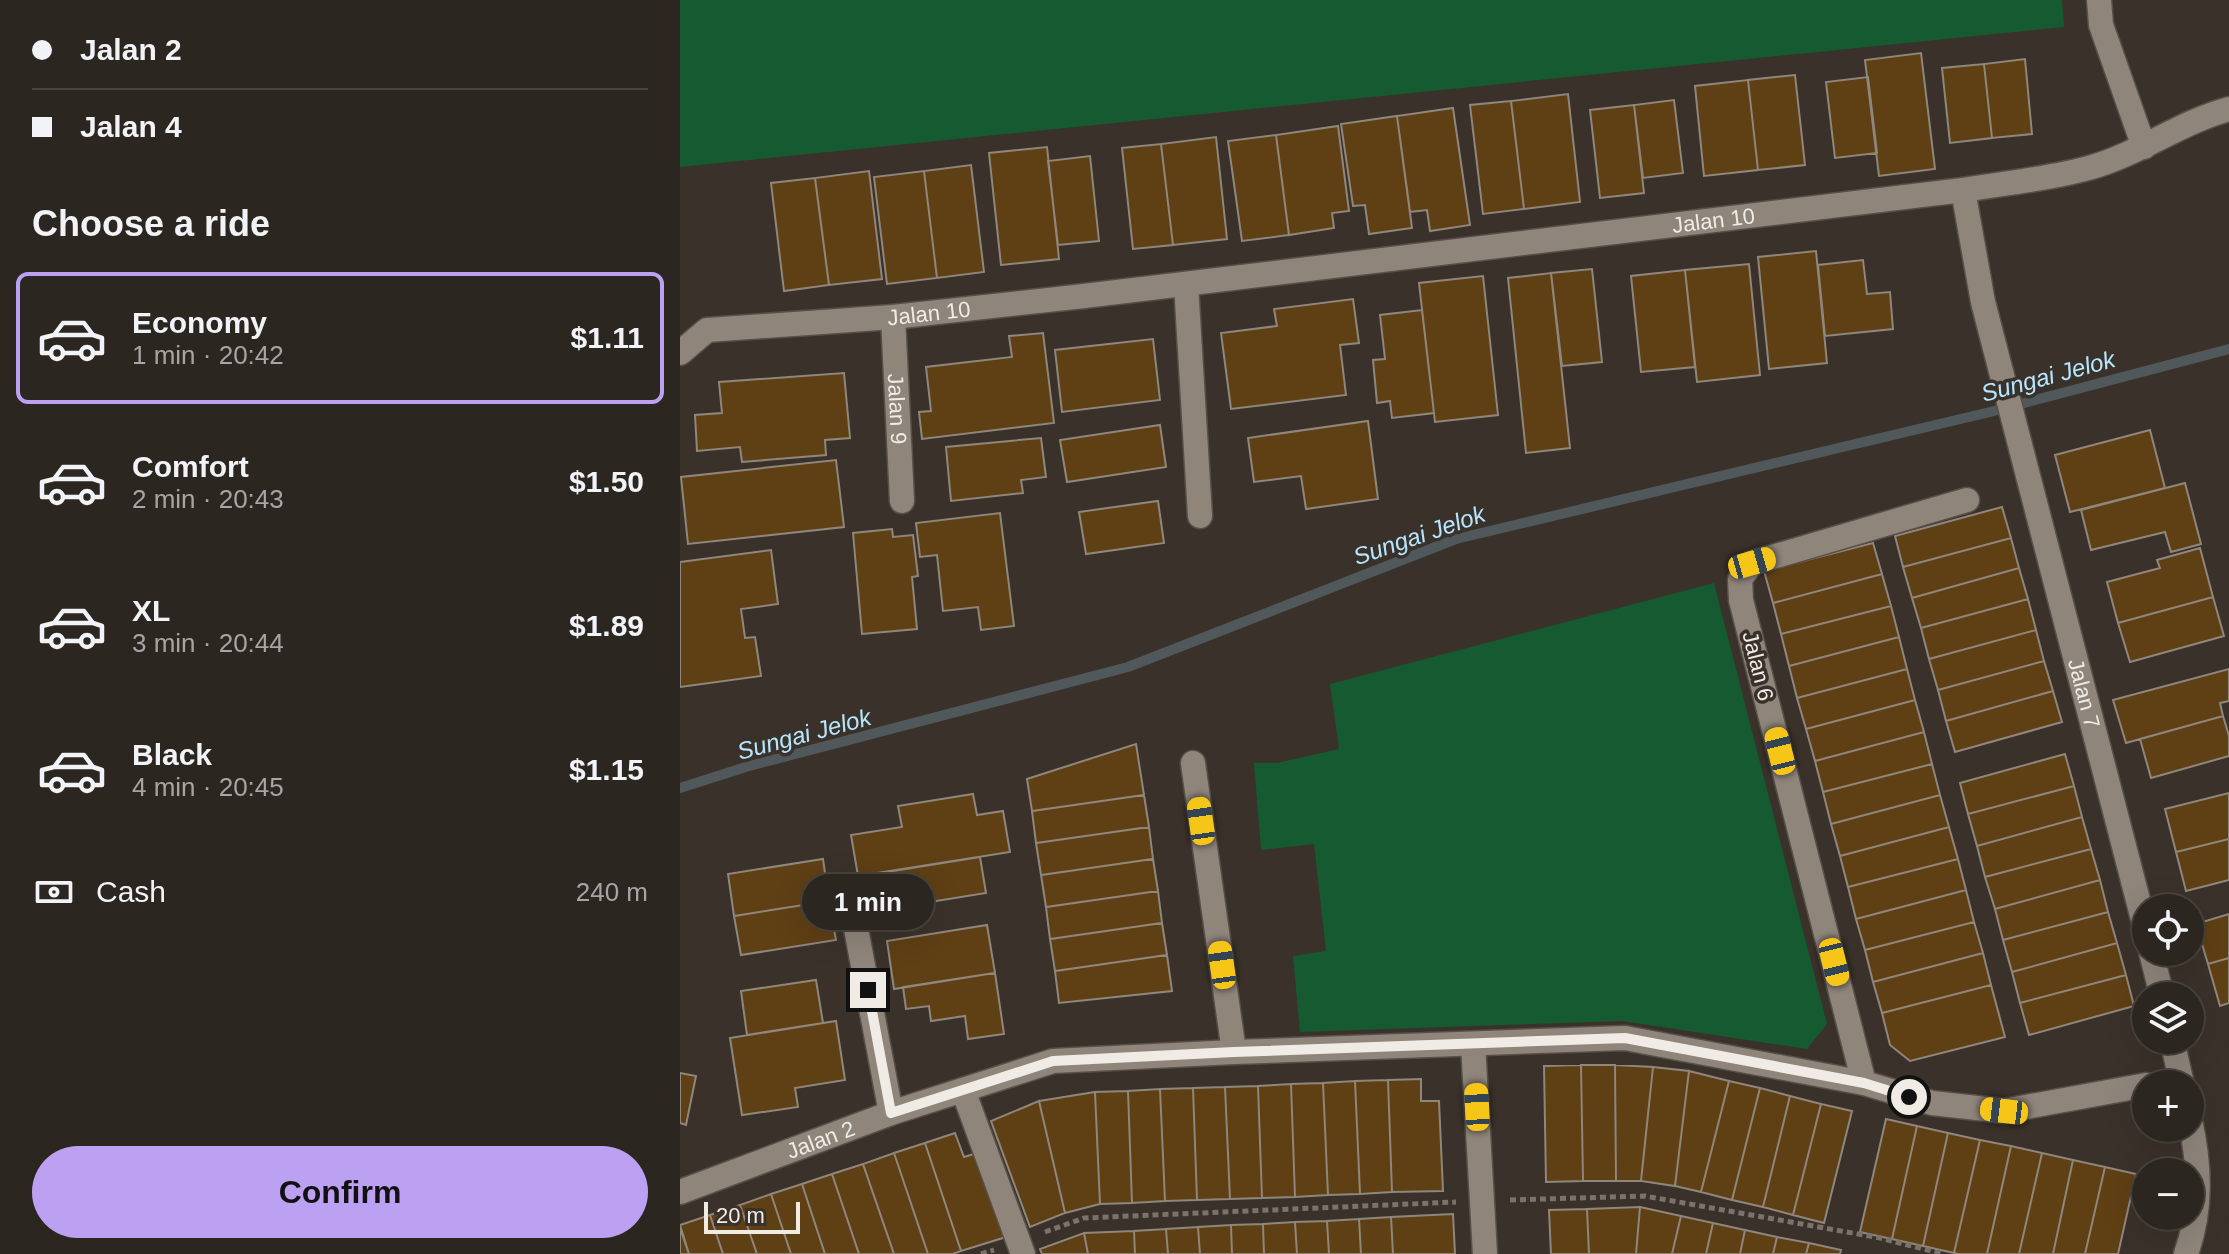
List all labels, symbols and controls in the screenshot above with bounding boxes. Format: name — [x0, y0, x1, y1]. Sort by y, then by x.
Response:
text: Jalan 2 — [80, 33, 182, 66]
text: Jalan 4 — [80, 110, 182, 143]
text: Choose a ride — [32, 203, 270, 244]
street label: Jalan 10 — [1671, 203, 1756, 237]
street label: Jalan 10 — [887, 296, 972, 330]
icon: car — [36, 302, 108, 374]
text: Economy — [132, 306, 267, 339]
text: $1.11 — [571, 321, 644, 354]
text: 1 min · 20:42 — [132, 340, 284, 370]
water label: Sungai Jelok — [1978, 345, 2120, 407]
street label: Jalan 9 — [883, 373, 912, 445]
icon: car — [36, 446, 108, 518]
text: Comfort — [132, 450, 249, 483]
text: $1.50 — [569, 465, 644, 498]
text: 2 min · 20:43 — [132, 484, 284, 514]
water label: Sungai Jelok — [1350, 499, 1490, 570]
car — [1726, 545, 1778, 581]
icon: car — [36, 590, 108, 662]
text: XL — [132, 594, 170, 627]
text: $1.89 — [569, 609, 644, 642]
text: 3 min · 20:44 — [132, 628, 284, 658]
street label: Jalan 6 — [1737, 629, 1779, 703]
street label: Jalan 7 — [2063, 656, 2105, 731]
water label: Sungai Jelok — [734, 703, 876, 765]
car — [1763, 725, 1797, 777]
icon: car — [36, 734, 108, 806]
text: Black — [132, 738, 212, 771]
text: $1.15 — [569, 753, 644, 786]
text: 4 min · 20:45 — [132, 772, 284, 802]
car — [1186, 796, 1216, 846]
icon: cash — [32, 870, 76, 914]
callout: 1 min — [802, 874, 934, 930]
text: Cash — [96, 875, 166, 908]
text: 240 m — [576, 877, 648, 907]
text: 1 min — [834, 887, 902, 917]
map controls — [2132, 894, 2204, 1230]
button: locate — [2132, 894, 2204, 966]
car — [1817, 936, 1851, 988]
car — [1207, 940, 1237, 990]
route end — [850, 972, 886, 1008]
button: layers — [2132, 982, 2204, 1054]
button: + — [2132, 1070, 2204, 1142]
route start — [1891, 1079, 1927, 1115]
car — [1464, 1082, 1490, 1132]
car — [1979, 1096, 2029, 1126]
street label: Jalan 2 — [783, 1115, 858, 1164]
button: Confirm — [32, 1146, 648, 1238]
button: − — [2132, 1158, 2204, 1230]
scale bar — [704, 1198, 800, 1234]
text: 20 m — [716, 1203, 765, 1228]

